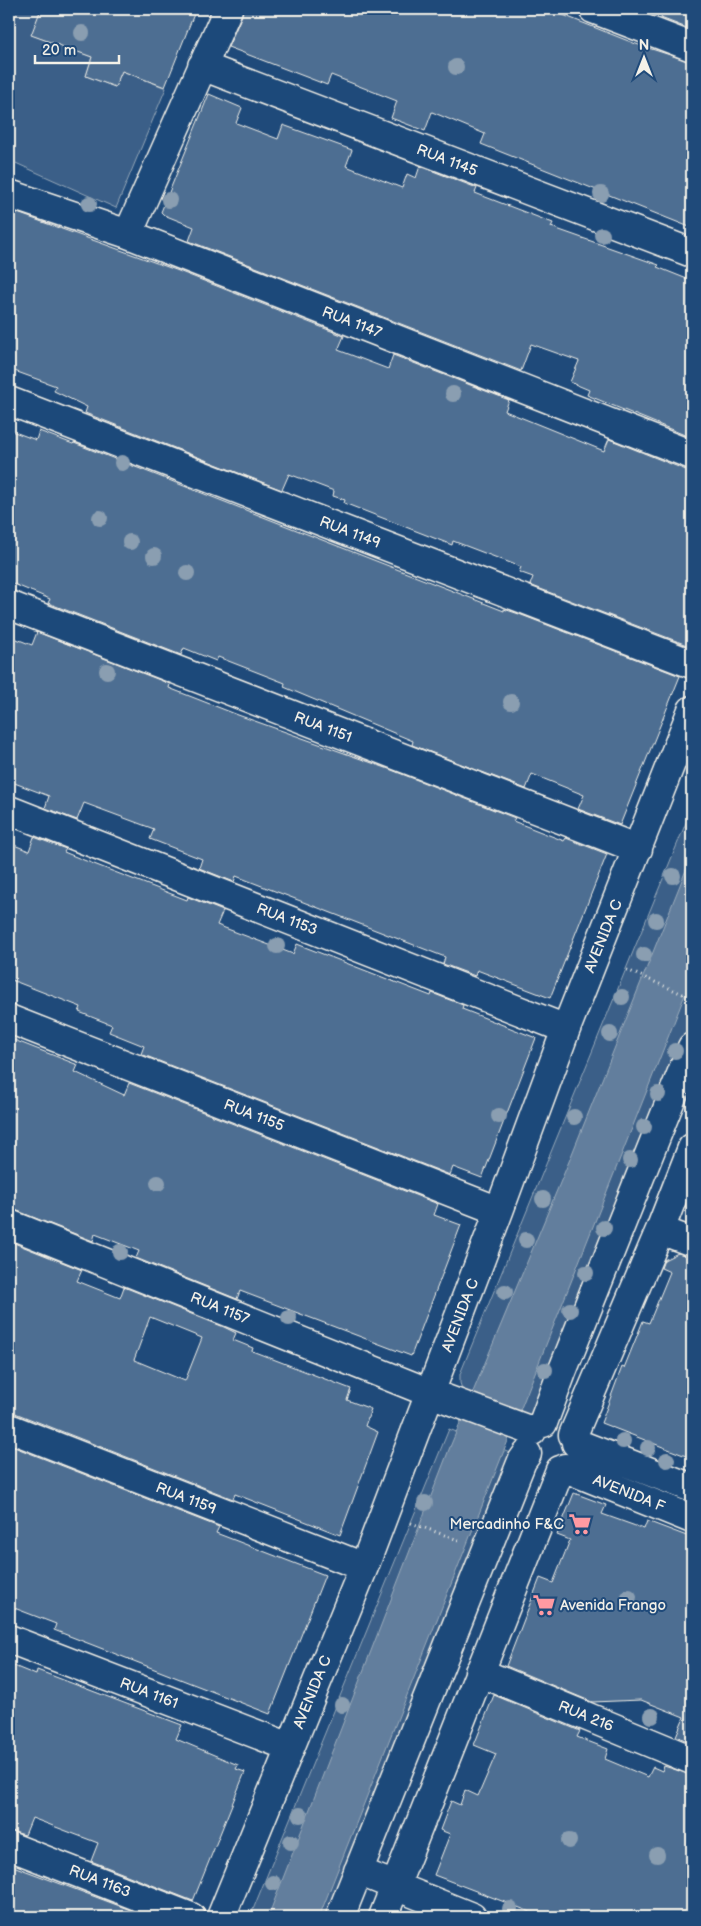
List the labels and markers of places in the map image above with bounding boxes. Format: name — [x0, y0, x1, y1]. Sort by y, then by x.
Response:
supermarket icon: Mercadinho F&C — [567, 1511, 593, 1537]
place label: Mercadinho F&C — [450, 1515, 564, 1534]
supermarket icon: Avenida Frango — [531, 1592, 557, 1618]
place label: Avenida Frango — [560, 1596, 666, 1615]

